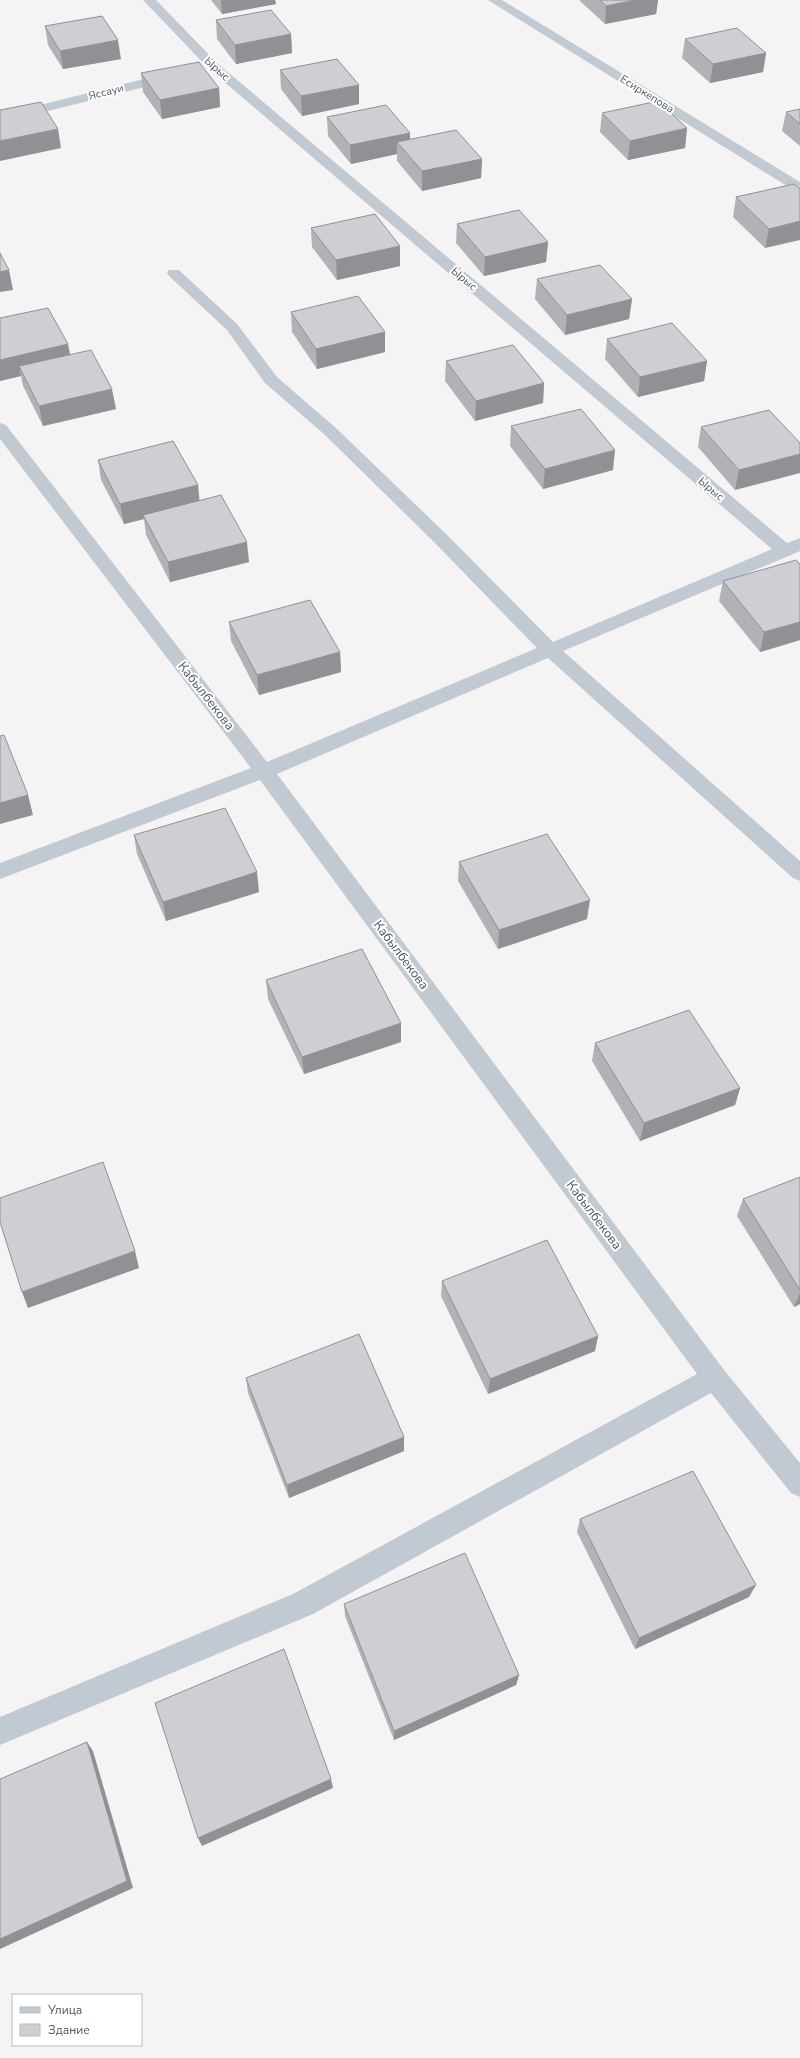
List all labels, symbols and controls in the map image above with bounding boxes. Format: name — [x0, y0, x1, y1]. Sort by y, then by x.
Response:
street label: Ырыс — [201, 54, 233, 84]
street label: Есиркепова — [617, 71, 677, 117]
street label: Яссауи — [87, 80, 125, 104]
street label: Ырыс — [448, 264, 480, 294]
street label: Ырыс — [695, 474, 727, 504]
street label: Кабылбекова — [174, 658, 238, 734]
street label: Кабылбекова — [369, 917, 433, 993]
street label: Кабылбекова — [562, 1177, 626, 1253]
legend — [12, 1994, 142, 2046]
text: Улица — [47, 2002, 82, 2018]
text: Здание — [48, 2022, 90, 2038]

